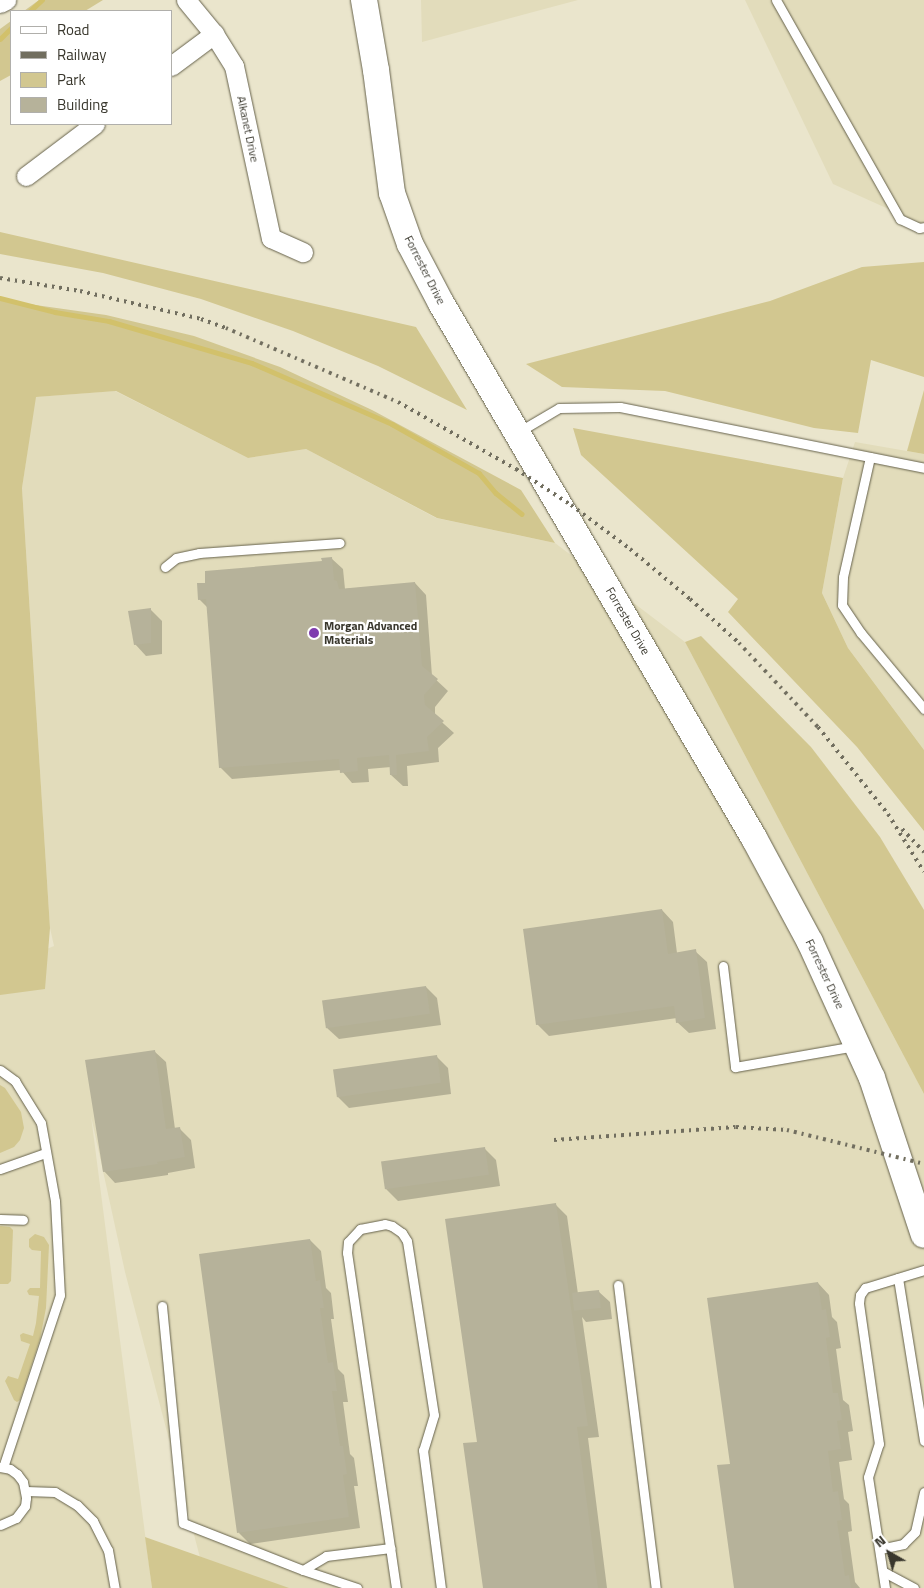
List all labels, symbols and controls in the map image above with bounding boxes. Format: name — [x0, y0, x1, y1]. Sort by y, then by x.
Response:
legend — [10, 10, 172, 125]
text: Road — [57, 18, 89, 41]
text: Railway — [57, 43, 107, 66]
text: Park — [57, 68, 86, 91]
text: Building — [57, 93, 108, 116]
street label: Alkanet Drive — [234, 95, 262, 163]
street label: Forrester Drive — [401, 233, 449, 307]
street label: Forrester Drive — [603, 585, 653, 657]
place label: Morgan Advanced Materials — [324, 619, 417, 647]
marker: Morgan Advanced Materials — [308, 627, 320, 639]
street label: Forrester Drive — [803, 937, 847, 1011]
north arrow — [864, 1528, 914, 1578]
text: N — [869, 1530, 890, 1552]

